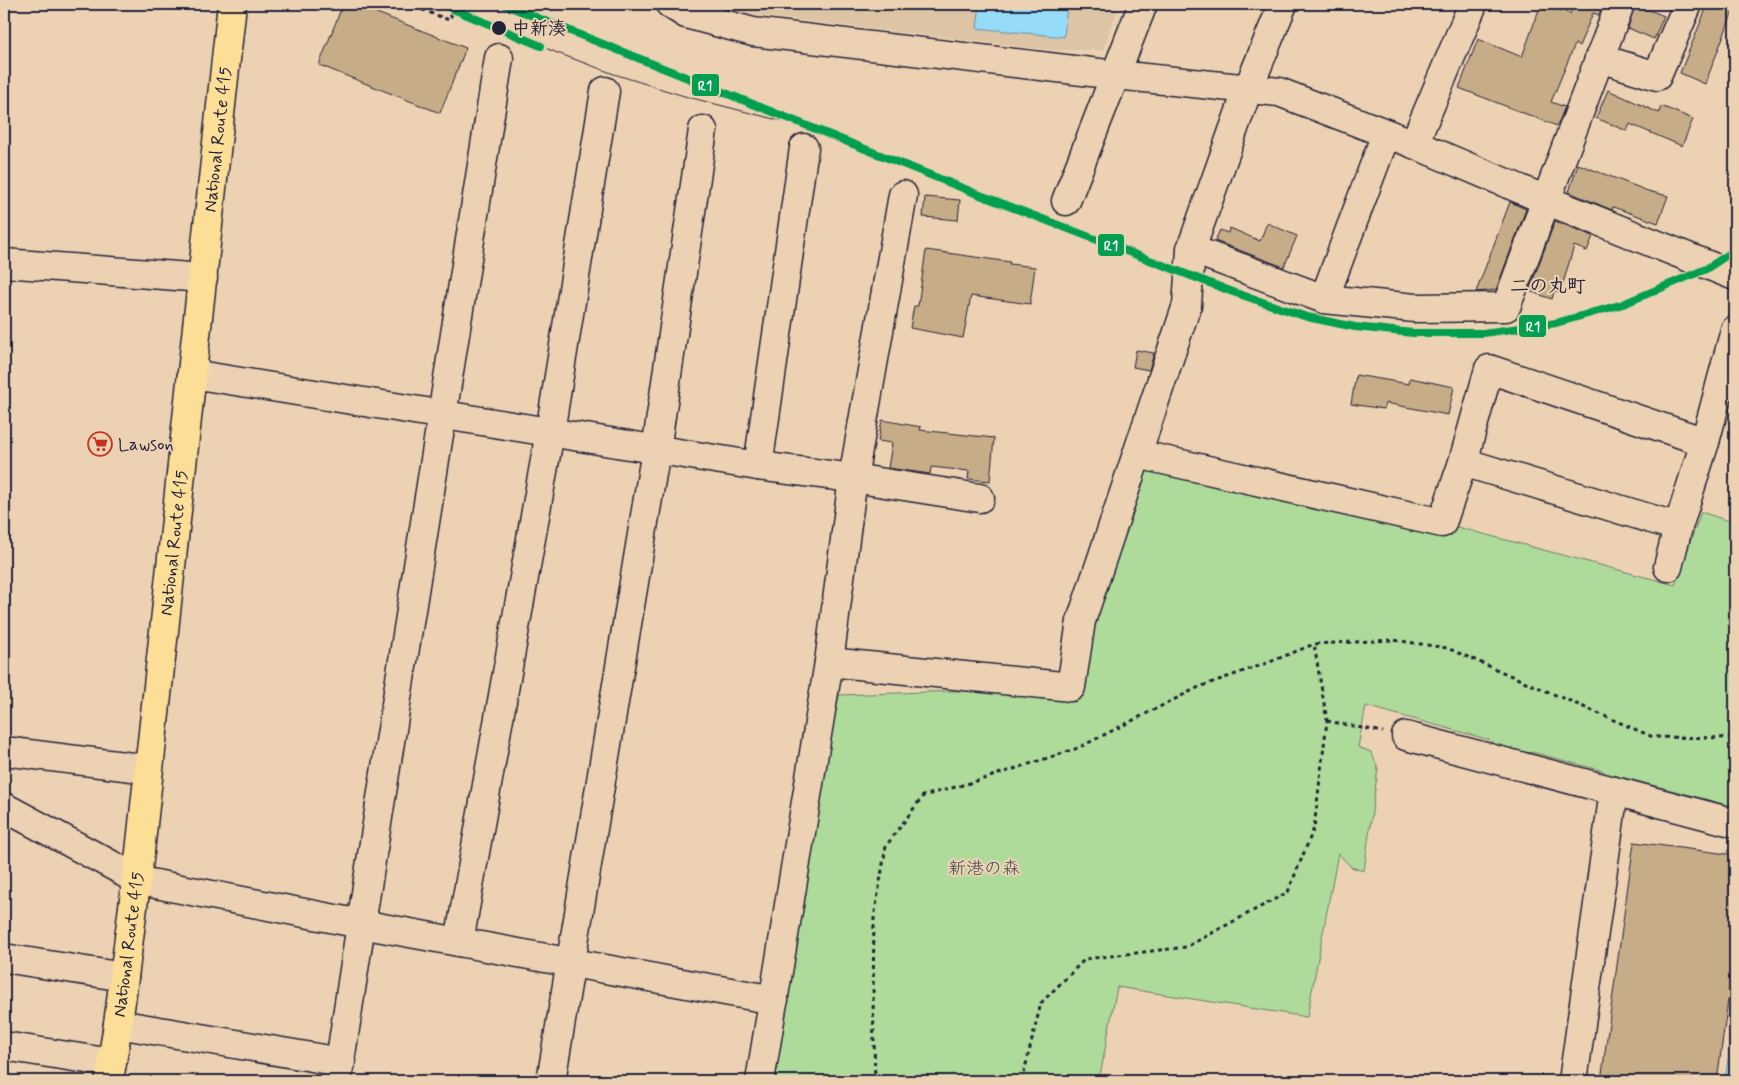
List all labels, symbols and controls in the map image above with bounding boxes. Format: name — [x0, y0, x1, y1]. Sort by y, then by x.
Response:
place label: 中新湊 — [512, 17, 566, 41]
marker: 中新湊 — [490, 19, 508, 37]
street label: National Route 415 — [198, 65, 238, 213]
line badge: R1 — [691, 73, 720, 97]
text: R1 — [698, 77, 712, 95]
line badge: R1 — [1097, 233, 1125, 257]
text: R1 — [1104, 237, 1118, 255]
district label: 二の丸町 — [1510, 274, 1586, 299]
line badge: R1 — [1518, 314, 1547, 338]
text: R1 — [1526, 318, 1540, 336]
supermarket icon: Lawson — [87, 431, 113, 457]
place label: Lawson — [118, 433, 174, 457]
street label: National Route 415 — [155, 469, 194, 617]
park label: 新港の森 — [948, 857, 1020, 881]
street label: National Route 415 — [108, 870, 150, 1019]

